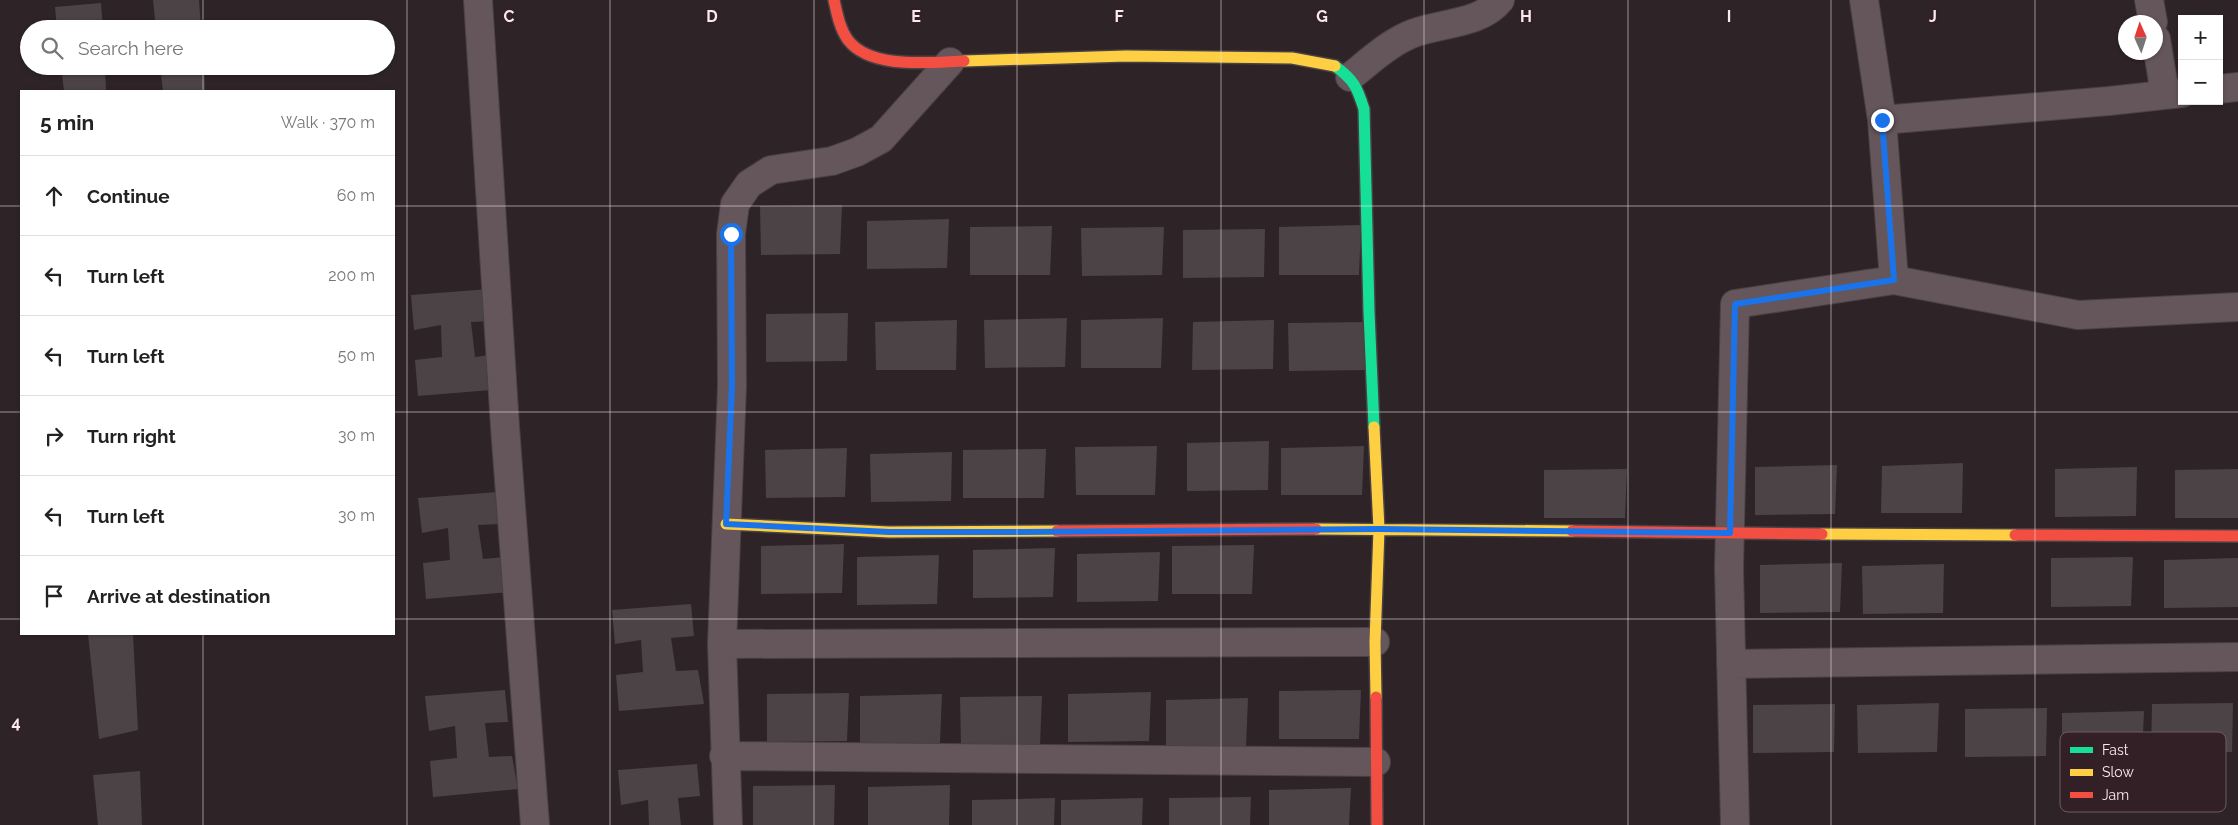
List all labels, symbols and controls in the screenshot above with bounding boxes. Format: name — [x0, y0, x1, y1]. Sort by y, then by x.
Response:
text: C — [504, 7, 515, 26]
text: D — [706, 7, 718, 26]
text: E — [911, 7, 921, 26]
text: F — [1114, 7, 1124, 26]
text: G — [1316, 7, 1328, 26]
text: H — [1520, 7, 1532, 26]
text: I — [1727, 7, 1731, 26]
text: J — [1929, 7, 1937, 26]
north arrow — [2118, 15, 2163, 60]
map controls — [2178, 15, 2223, 105]
button: + — [2178, 15, 2223, 60]
search box — [20, 20, 395, 75]
icon: search — [38, 34, 66, 62]
text: Search here — [78, 37, 184, 59]
button: − — [2178, 60, 2223, 105]
route end — [1871, 109, 1894, 132]
text: 5 min — [40, 110, 94, 135]
text: Walk · 370 m — [281, 113, 375, 132]
icon: ahead — [40, 182, 68, 210]
text: Continue — [87, 185, 170, 207]
text: 60 m — [337, 186, 375, 205]
route start — [720, 223, 743, 246]
icon: left — [40, 262, 68, 290]
text: Turn left — [87, 265, 164, 287]
text: 200 m — [328, 266, 375, 285]
icon: left — [40, 342, 68, 370]
text: Turn left — [87, 345, 164, 367]
text: 50 m — [338, 346, 375, 365]
icon: right — [40, 422, 68, 450]
text: Turn right — [87, 425, 176, 447]
text: 30 m — [338, 426, 375, 445]
icon: left — [40, 502, 68, 530]
text: Turn left — [87, 505, 164, 527]
text: 30 m — [338, 506, 375, 525]
icon: arrive — [40, 582, 68, 610]
text: Arrive at destination — [87, 585, 271, 607]
text: 4 — [11, 713, 21, 732]
legend — [2060, 732, 2226, 812]
text: Fast — [2102, 742, 2129, 758]
text: Slow — [2102, 764, 2134, 780]
text: Jam — [2102, 787, 2129, 803]

